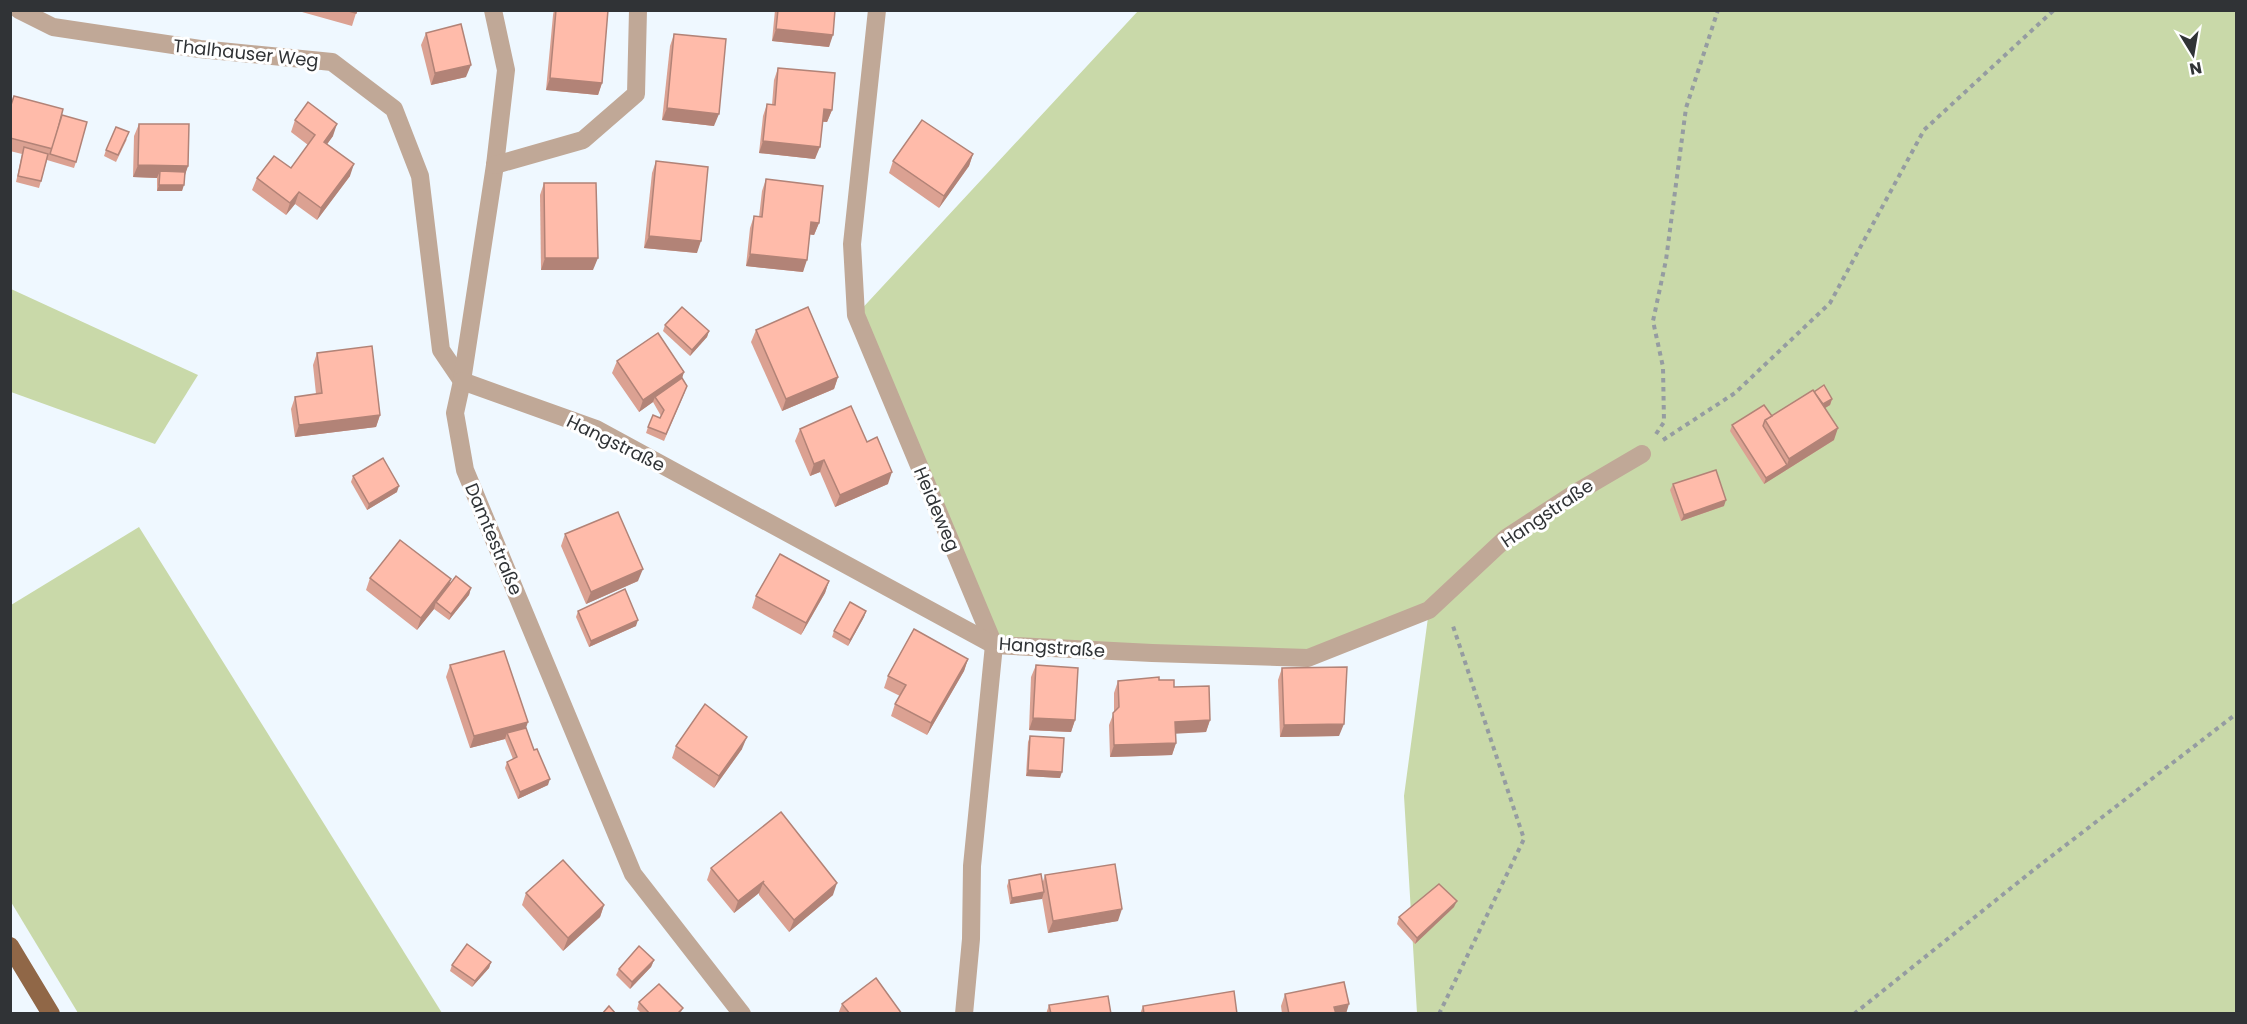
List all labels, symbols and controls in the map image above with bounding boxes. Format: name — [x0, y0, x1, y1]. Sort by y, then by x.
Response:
north arrow — [2163, 24, 2223, 84]
street label: Thalhauser Weg — [172, 33, 320, 73]
text: N — [2188, 56, 2204, 81]
street label: Hangstraße — [563, 408, 669, 478]
street label: Heideweg — [908, 463, 966, 555]
street label: Hangstraße — [1496, 473, 1598, 553]
street label: Damtestraße — [459, 479, 529, 599]
street label: Hangstraße — [998, 631, 1106, 663]

